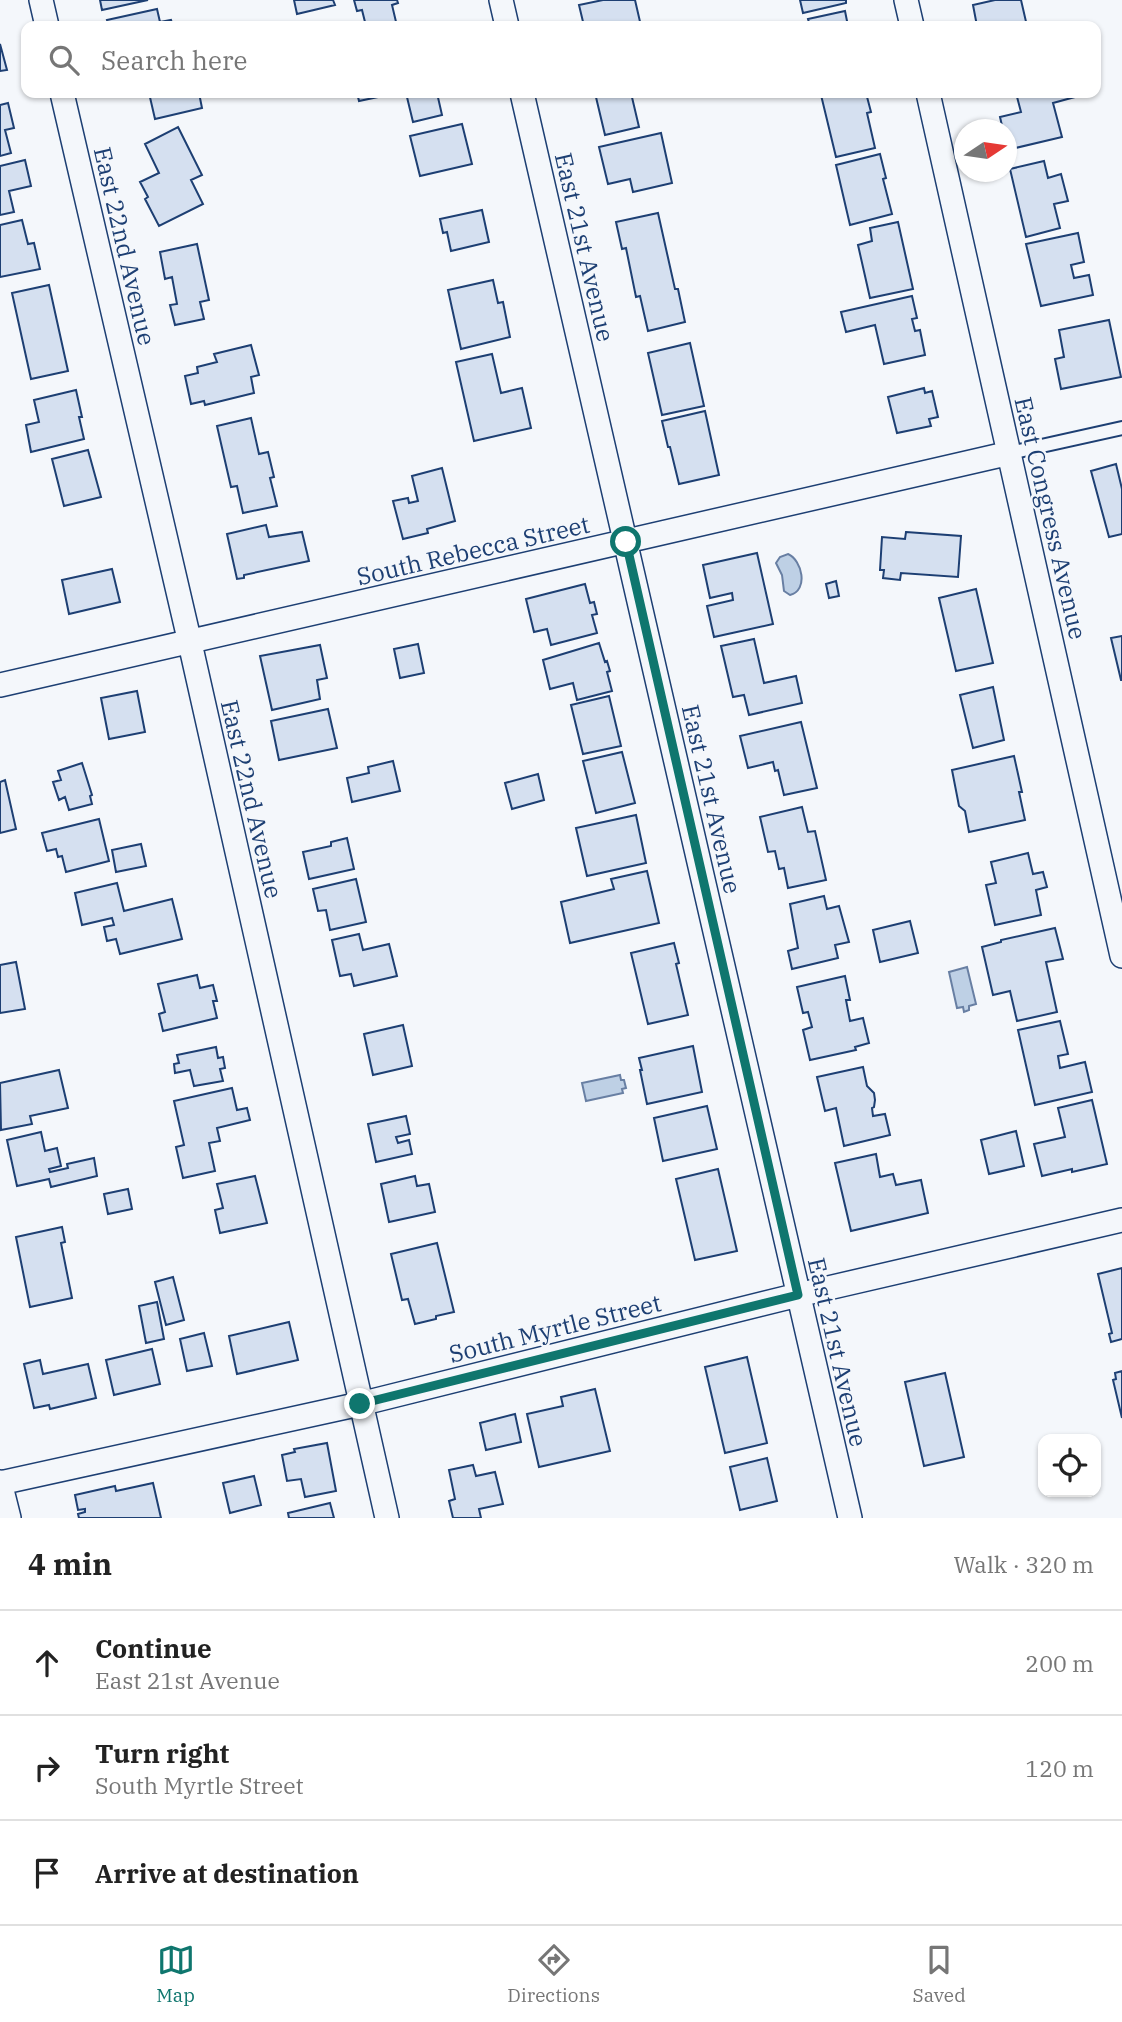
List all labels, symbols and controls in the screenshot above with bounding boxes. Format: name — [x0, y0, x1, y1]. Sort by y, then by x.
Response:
search box — [21, 21, 1101, 98]
icon: search — [45, 41, 83, 79]
text: Search here — [101, 43, 247, 77]
north arrow — [954, 119, 1017, 182]
street label: East 22nd Avenue — [87, 144, 163, 348]
street label: East 21st Avenue — [548, 149, 622, 345]
street label: East Congress Avenue — [1008, 394, 1094, 642]
street label: South Rebecca Street — [353, 508, 593, 592]
route start — [610, 526, 641, 557]
street label: East 22nd Avenue — [214, 697, 290, 901]
street label: East 21st Avenue — [675, 701, 749, 897]
street label: East 21st Avenue — [801, 1254, 875, 1450]
street label: South Myrtle Street — [446, 1286, 664, 1370]
route end — [344, 1388, 375, 1419]
map controls — [1038, 1434, 1101, 1497]
button: locate — [1038, 1434, 1101, 1497]
text: 4 min — [28, 1544, 112, 1583]
text: Walk · 320 m — [953, 1549, 1094, 1579]
text: Continue — [95, 1631, 212, 1665]
icon: ahead — [28, 1644, 66, 1682]
text: 200 m — [1025, 1648, 1094, 1678]
text: East 21st Avenue — [95, 1665, 280, 1695]
text: Turn right — [95, 1736, 229, 1770]
icon: right — [28, 1749, 66, 1787]
text: 120 m — [1025, 1753, 1094, 1783]
text: South Myrtle Street — [95, 1770, 304, 1800]
icon: arrive — [28, 1854, 66, 1892]
text: Arrive at destination — [95, 1856, 359, 1890]
tab: Map — [156, 1941, 195, 2007]
tab: Directions — [507, 1941, 600, 2007]
tab: Saved — [913, 1941, 966, 2007]

